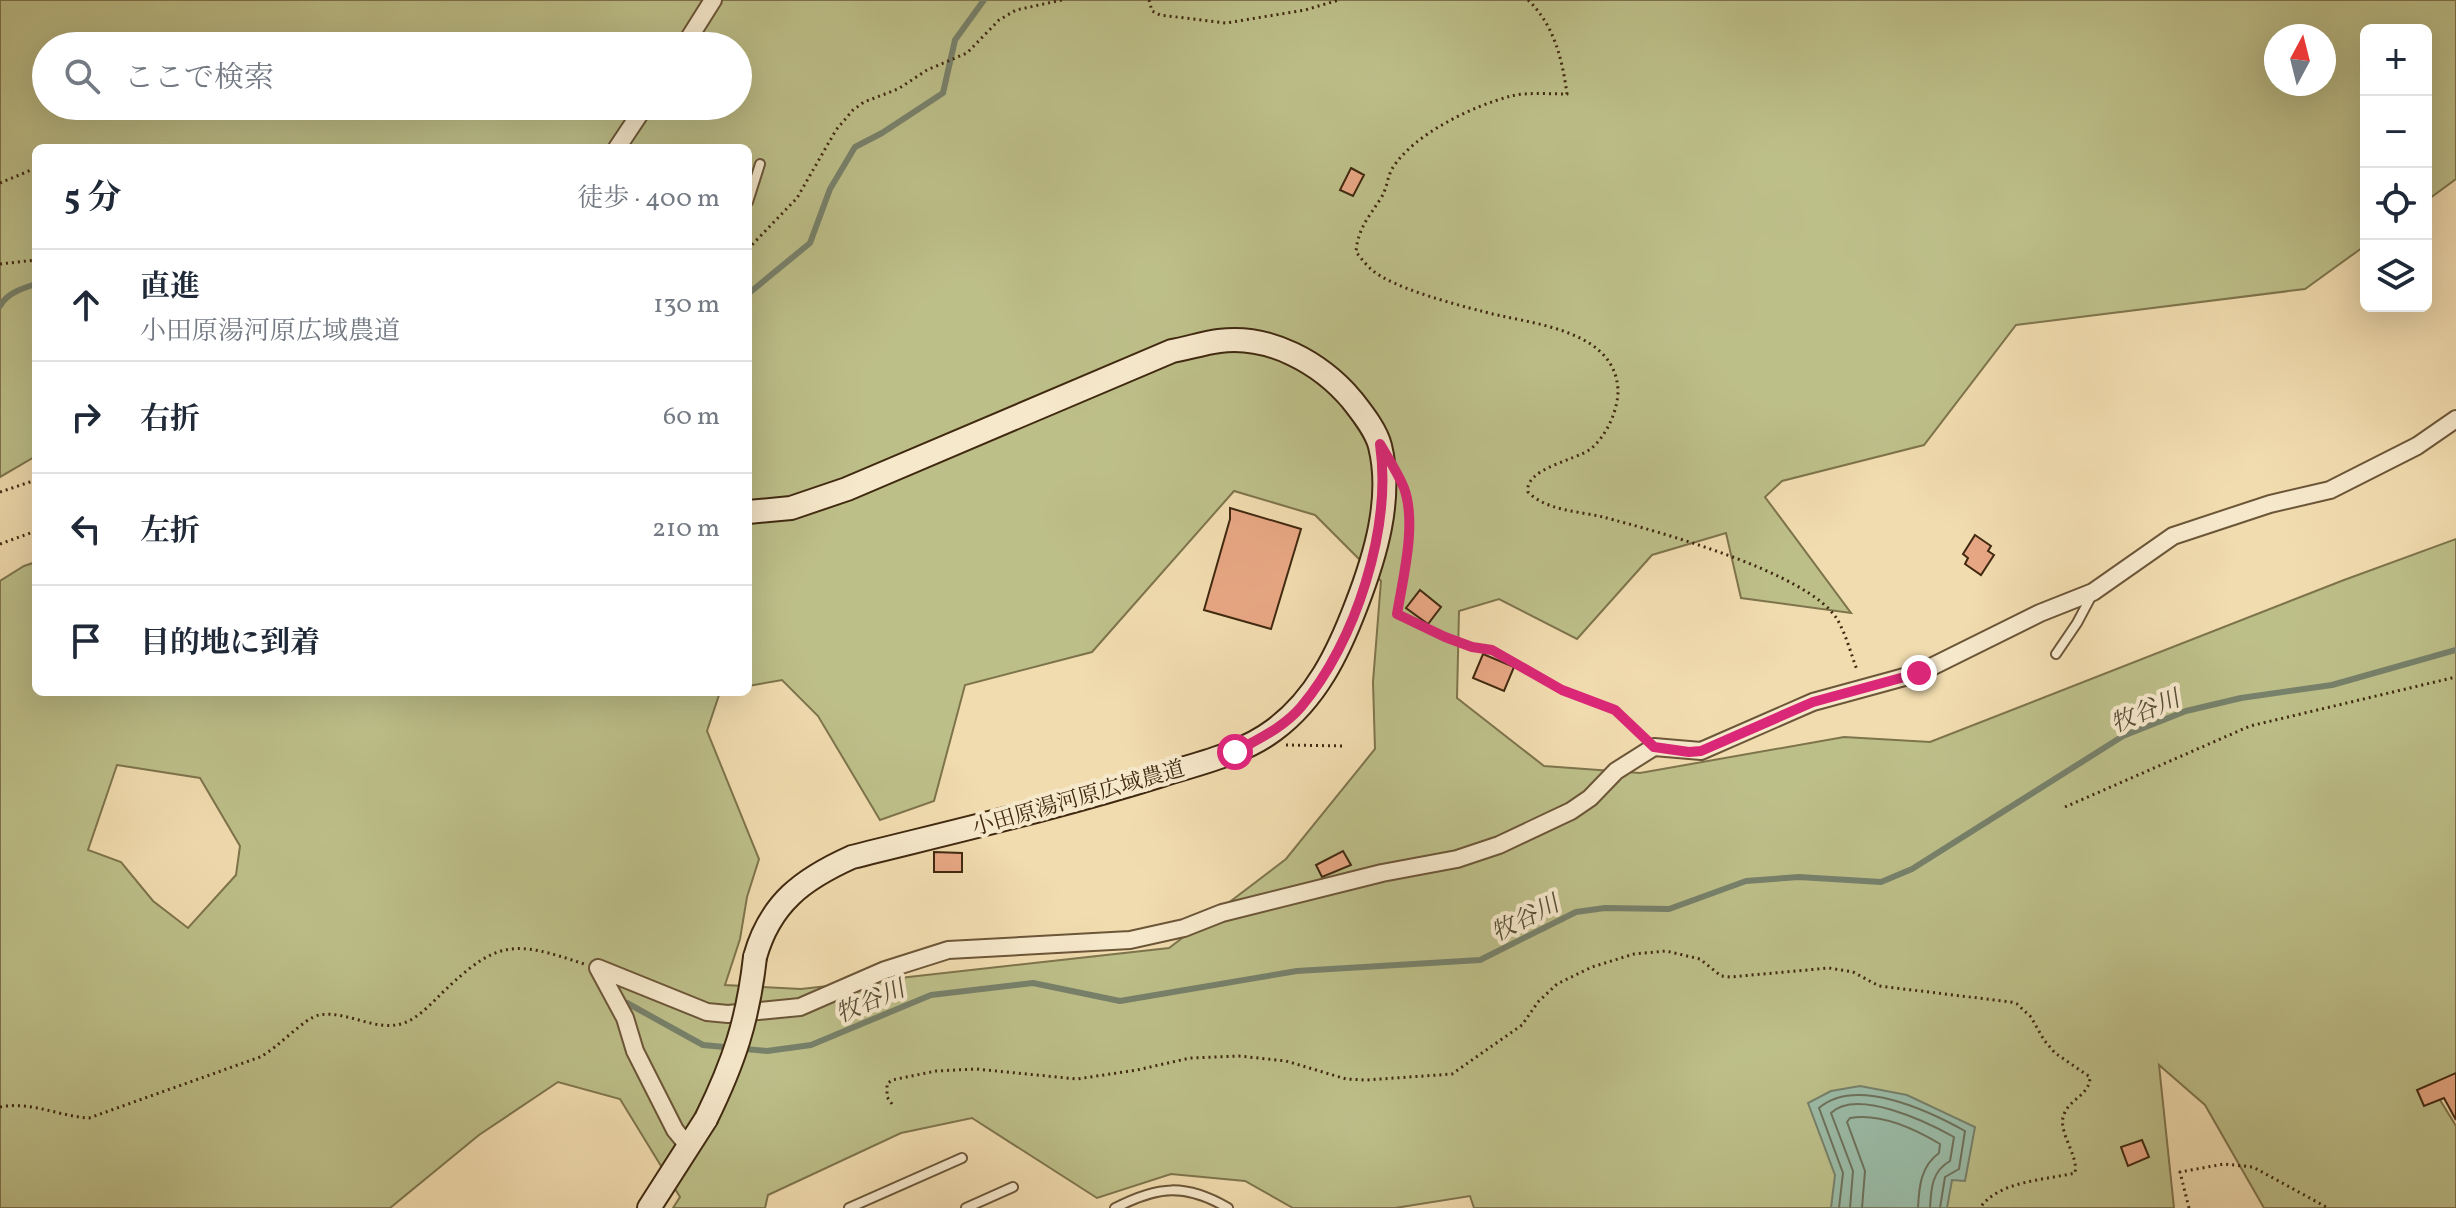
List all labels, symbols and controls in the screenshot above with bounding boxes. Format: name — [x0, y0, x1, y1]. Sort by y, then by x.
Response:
north arrow — [2264, 24, 2336, 96]
map controls — [2360, 24, 2432, 312]
button: + — [2360, 24, 2432, 96]
search box — [32, 32, 752, 120]
icon: search — [60, 54, 104, 98]
text: ここで検索 — [124, 58, 274, 100]
button: − — [2360, 96, 2432, 168]
button: locate — [2360, 168, 2432, 240]
text: 5 分 — [64, 176, 121, 223]
text: 徒歩 · 400 m — [578, 181, 720, 217]
button: layers — [2360, 240, 2432, 312]
text: 直進 — [140, 267, 200, 309]
icon: ahead — [64, 283, 108, 327]
text: 130 m — [653, 287, 720, 323]
text: 小田原湯河原広域農道 — [140, 314, 400, 350]
icon: right — [64, 395, 108, 439]
text: 右折 — [140, 399, 200, 441]
text: 60 m — [663, 399, 720, 435]
icon: left — [64, 507, 108, 551]
text: 左折 — [140, 511, 200, 553]
text: 210 m — [652, 511, 720, 547]
icon: arrive — [64, 619, 108, 663]
text: 目的地に到着 — [140, 623, 320, 665]
route end — [1901, 655, 1937, 691]
water label: 牧谷川 — [2106, 682, 2188, 743]
route start — [1217, 734, 1253, 770]
street label: 小田原湯河原広域農道 — [969, 754, 1189, 845]
water label: 牧谷川 — [1486, 887, 1568, 951]
water label: 牧谷川 — [831, 972, 913, 1033]

